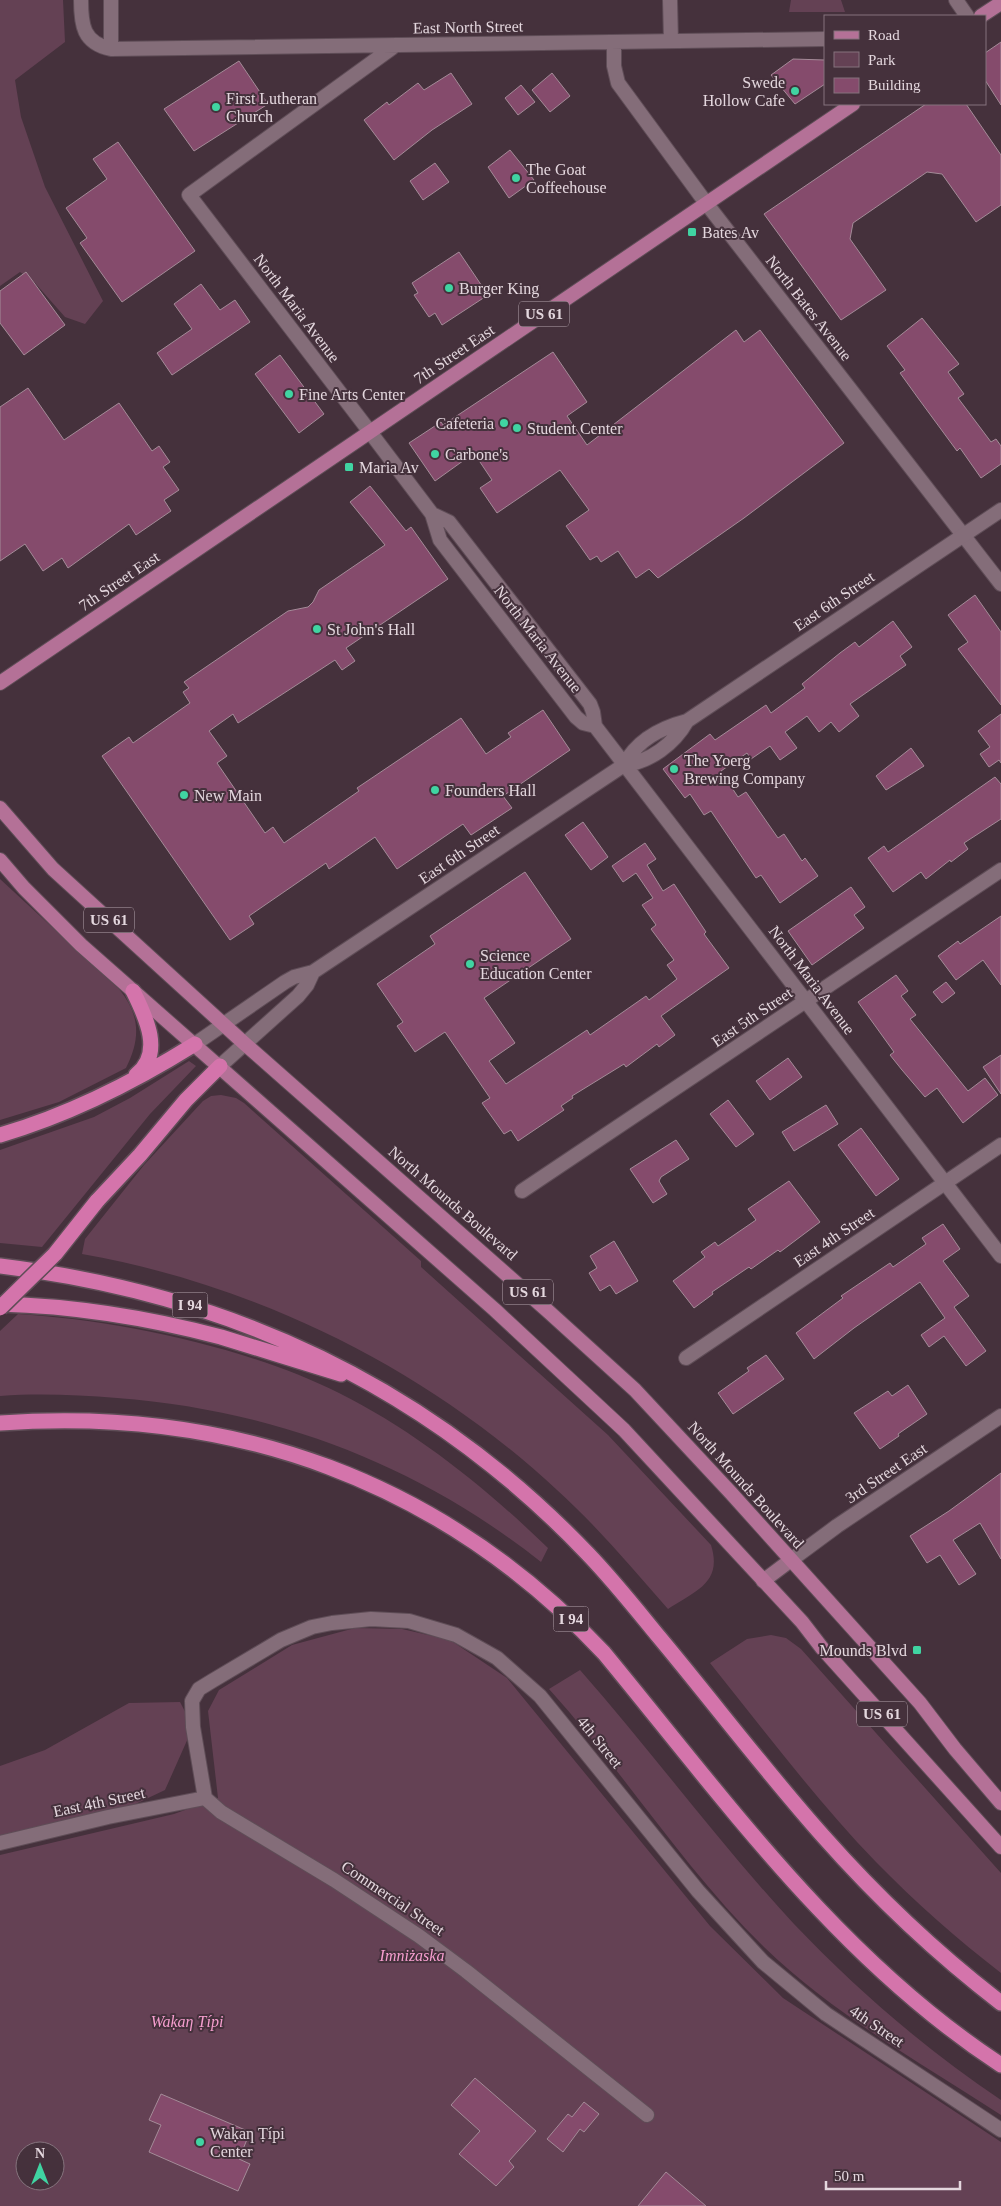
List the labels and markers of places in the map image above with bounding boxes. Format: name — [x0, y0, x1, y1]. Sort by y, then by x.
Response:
place label: Swede Hollow Cafe — [703, 74, 785, 109]
marker: Swede Hollow Cafe — [789, 85, 801, 97]
place label: First Lutheran Church — [226, 90, 317, 125]
marker: First Lutheran Church — [210, 101, 222, 113]
place label: The Goat Coffeehouse — [526, 161, 607, 196]
marker: The Goat Coffeehouse — [510, 172, 522, 184]
place label: Bates Av — [702, 224, 759, 241]
marker: Bates Av — [686, 226, 698, 238]
place label: Burger King — [459, 280, 539, 298]
marker: Burger King — [443, 282, 455, 294]
place label: Fine Arts Center — [299, 386, 405, 403]
marker: Fine Arts Center — [283, 388, 295, 400]
place label: Cafeteria — [435, 415, 494, 432]
marker: Cafeteria — [498, 417, 510, 429]
place label: Student Center — [527, 420, 623, 437]
marker: Student Center — [511, 422, 523, 434]
place label: Carbone's — [445, 446, 508, 463]
marker: Carbone's — [429, 448, 441, 460]
place label: Maria Av — [359, 459, 419, 476]
marker: Maria Av — [343, 461, 355, 473]
place label: St John's Hall — [327, 621, 416, 638]
marker: St John's Hall — [311, 623, 323, 635]
place label: The Yoerg Brewing Company — [684, 752, 805, 788]
marker: The Yoerg Brewing Company — [668, 763, 680, 775]
place label: Founders Hall — [445, 782, 537, 799]
marker: Founders Hall — [429, 784, 441, 796]
place label: New Main — [194, 787, 262, 804]
marker: New Main — [178, 789, 190, 801]
place label: Science Education Center — [480, 947, 592, 982]
marker: Science Education Center — [464, 958, 476, 970]
place label: Mounds Blvd — [819, 1642, 907, 1659]
marker: Mounds Blvd — [911, 1644, 923, 1656]
place label: Waḳaƞ Ṭípi Center — [210, 2125, 285, 2160]
marker: Waḳaƞ Ṭípi Center — [194, 2136, 206, 2148]

